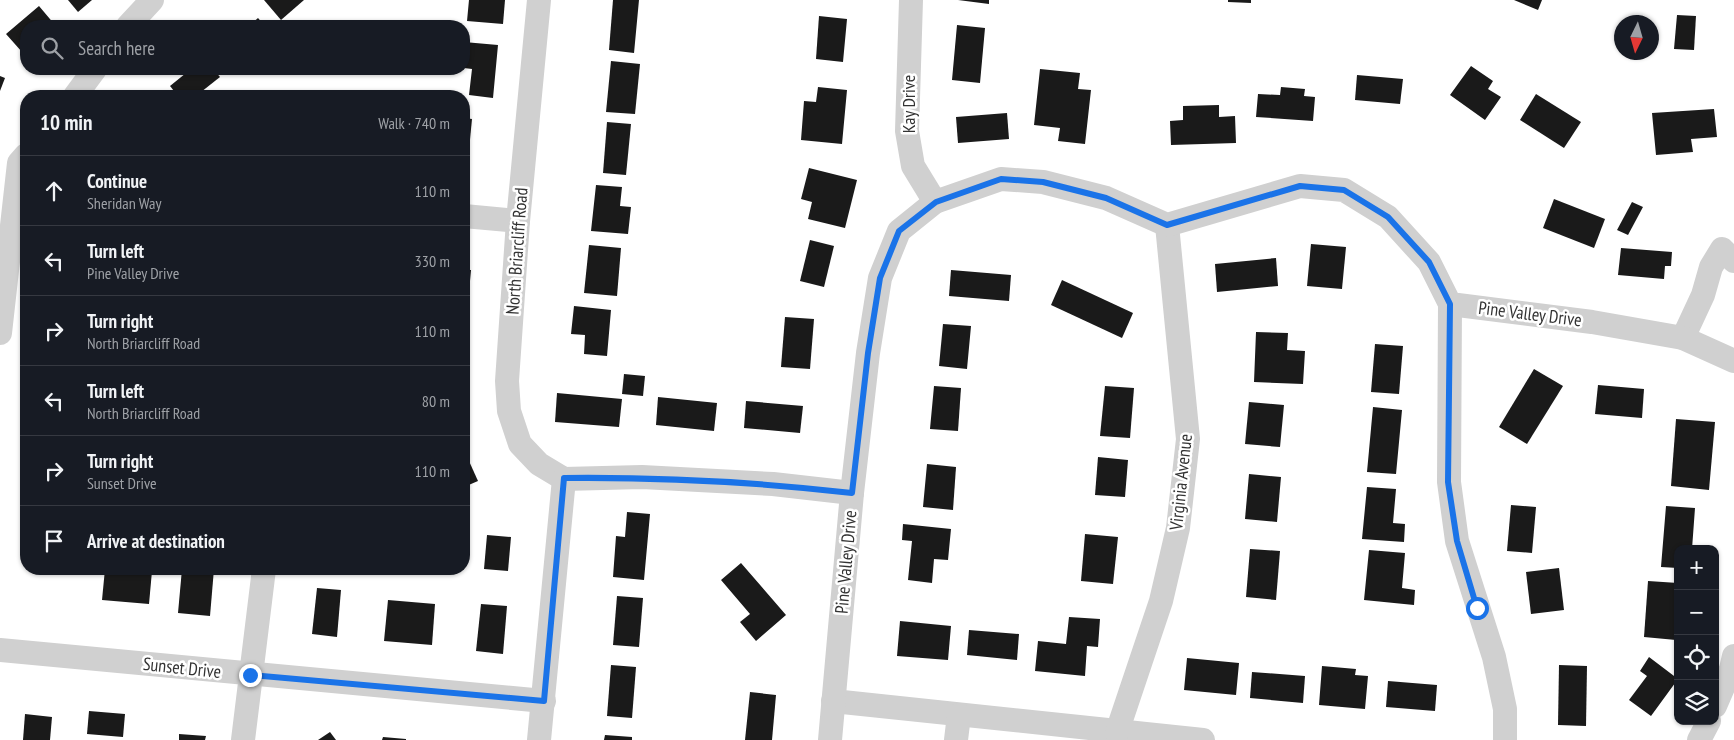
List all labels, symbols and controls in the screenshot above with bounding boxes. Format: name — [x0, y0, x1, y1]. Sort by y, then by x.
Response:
north arrow — [1614, 15, 1659, 60]
search box — [20, 20, 470, 75]
icon: search — [38, 34, 66, 62]
text: Search here — [78, 36, 155, 60]
street label: Kay Drive — [897, 75, 920, 133]
text: 10 min — [40, 109, 92, 136]
text: Walk · 740 m — [378, 113, 450, 133]
text: Continue — [87, 169, 147, 193]
icon: ahead — [40, 177, 68, 205]
text: 110 m — [415, 181, 450, 201]
street label: North Briarcliff Road — [501, 187, 532, 315]
text: Sheridan Way — [87, 193, 161, 213]
text: Turn left — [87, 239, 144, 263]
icon: left — [40, 247, 68, 275]
text: 330 m — [415, 251, 450, 271]
text: Pine Valley Drive — [87, 263, 179, 283]
street label: Pine Valley Drive — [1477, 296, 1583, 331]
text: Turn right — [87, 309, 153, 333]
icon: right — [40, 317, 68, 345]
text: 110 m — [415, 321, 450, 341]
text: North Briarcliff Road — [87, 333, 200, 353]
text: Turn left — [87, 379, 144, 403]
icon: left — [40, 387, 68, 415]
text: 80 m — [422, 391, 450, 411]
text: North Briarcliff Road — [87, 403, 200, 423]
street label: Virginia Avenue — [1164, 433, 1197, 532]
text: Turn right — [87, 449, 153, 473]
icon: right — [40, 457, 68, 485]
text: 110 m — [415, 461, 450, 481]
text: Sunset Drive — [87, 473, 157, 493]
street label: Pine Valley Drive — [830, 509, 861, 615]
icon: arrive — [40, 527, 68, 555]
text: Arrive at destination — [87, 529, 225, 553]
map controls — [1674, 545, 1719, 725]
button: + — [1674, 545, 1719, 590]
button: − — [1674, 590, 1719, 635]
route start — [1466, 597, 1489, 620]
button: locate — [1674, 635, 1719, 680]
street label: Sunset Drive — [142, 652, 222, 683]
route end — [239, 664, 262, 687]
button: layers — [1674, 680, 1719, 725]

